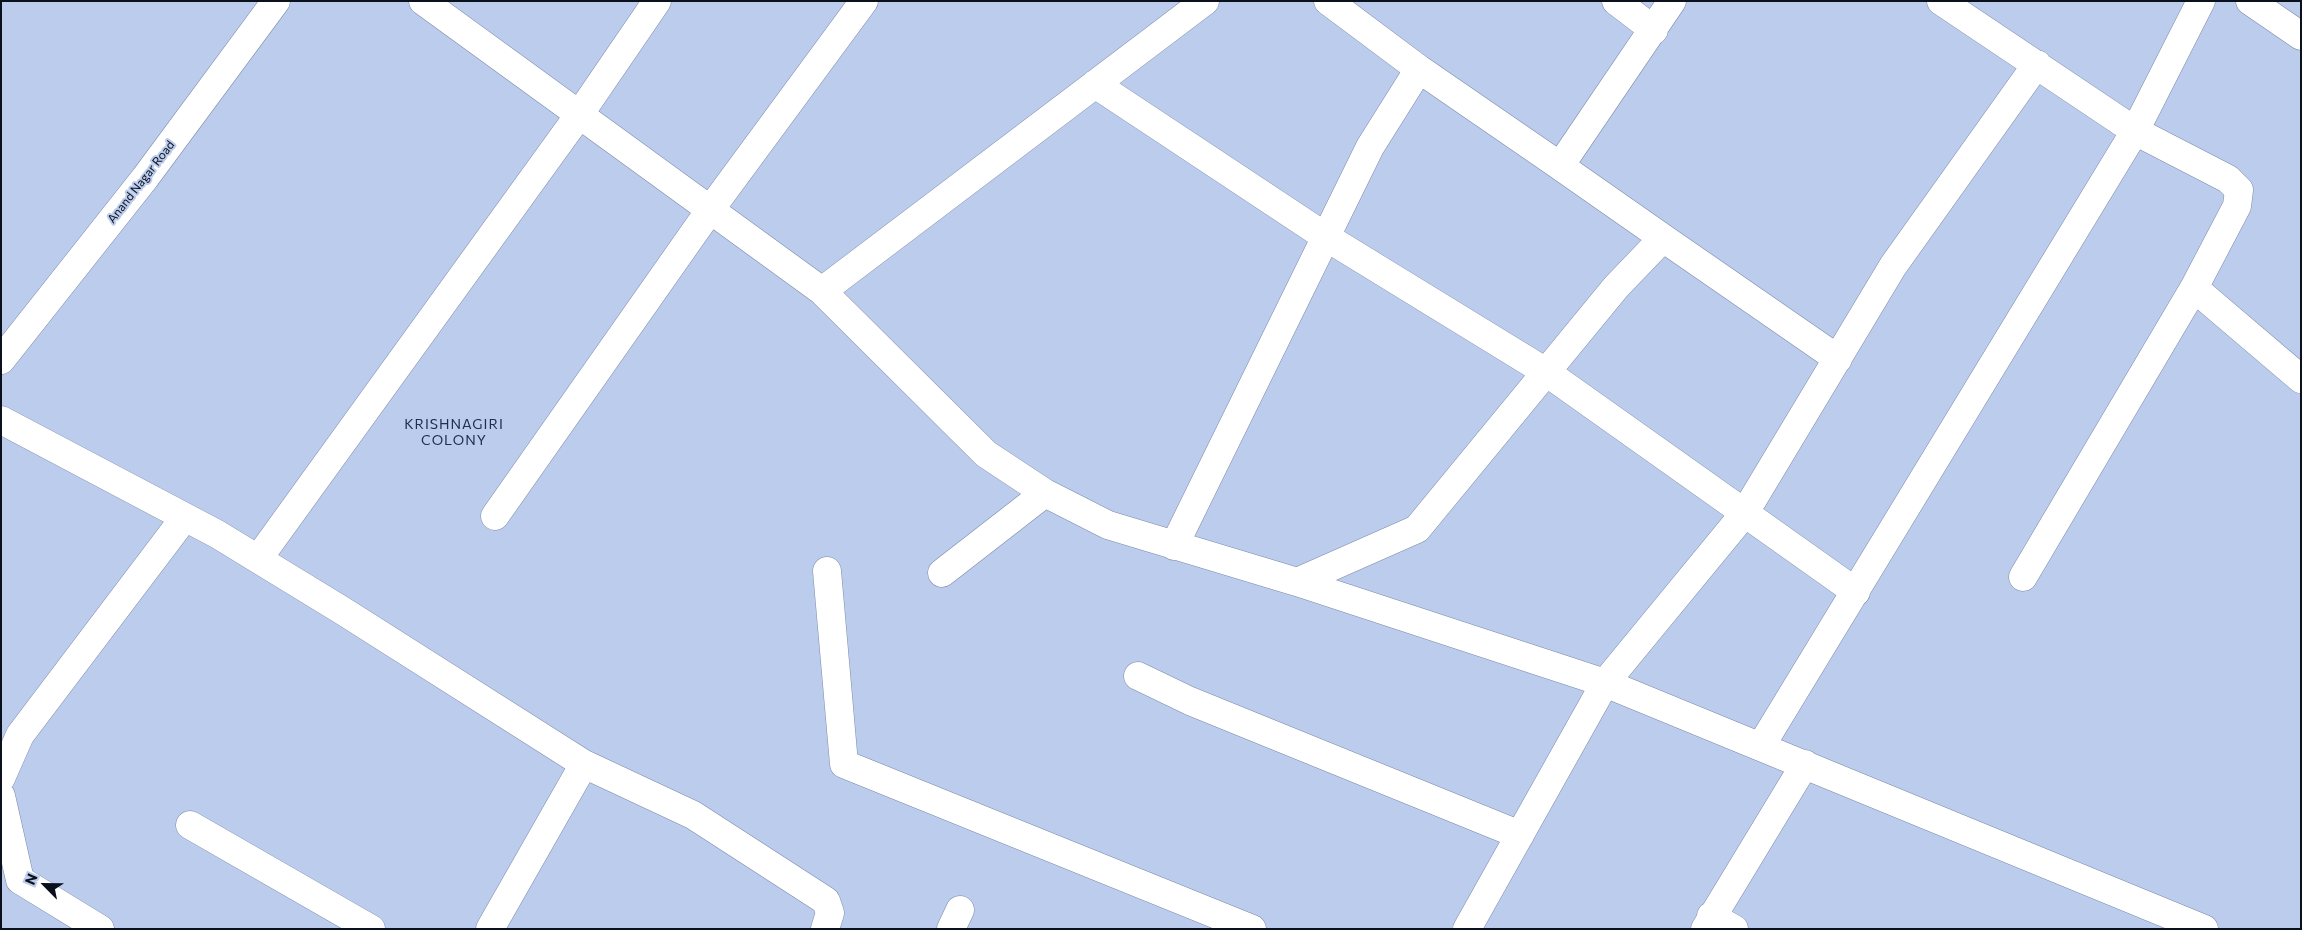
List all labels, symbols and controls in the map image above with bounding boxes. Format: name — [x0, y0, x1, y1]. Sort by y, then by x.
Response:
street label: Anand Nagar Road — [104, 138, 178, 226]
district label: KRISHNAGIRI COLONY — [403, 416, 505, 448]
north arrow — [20, 860, 70, 910]
text: N — [21, 871, 41, 887]

